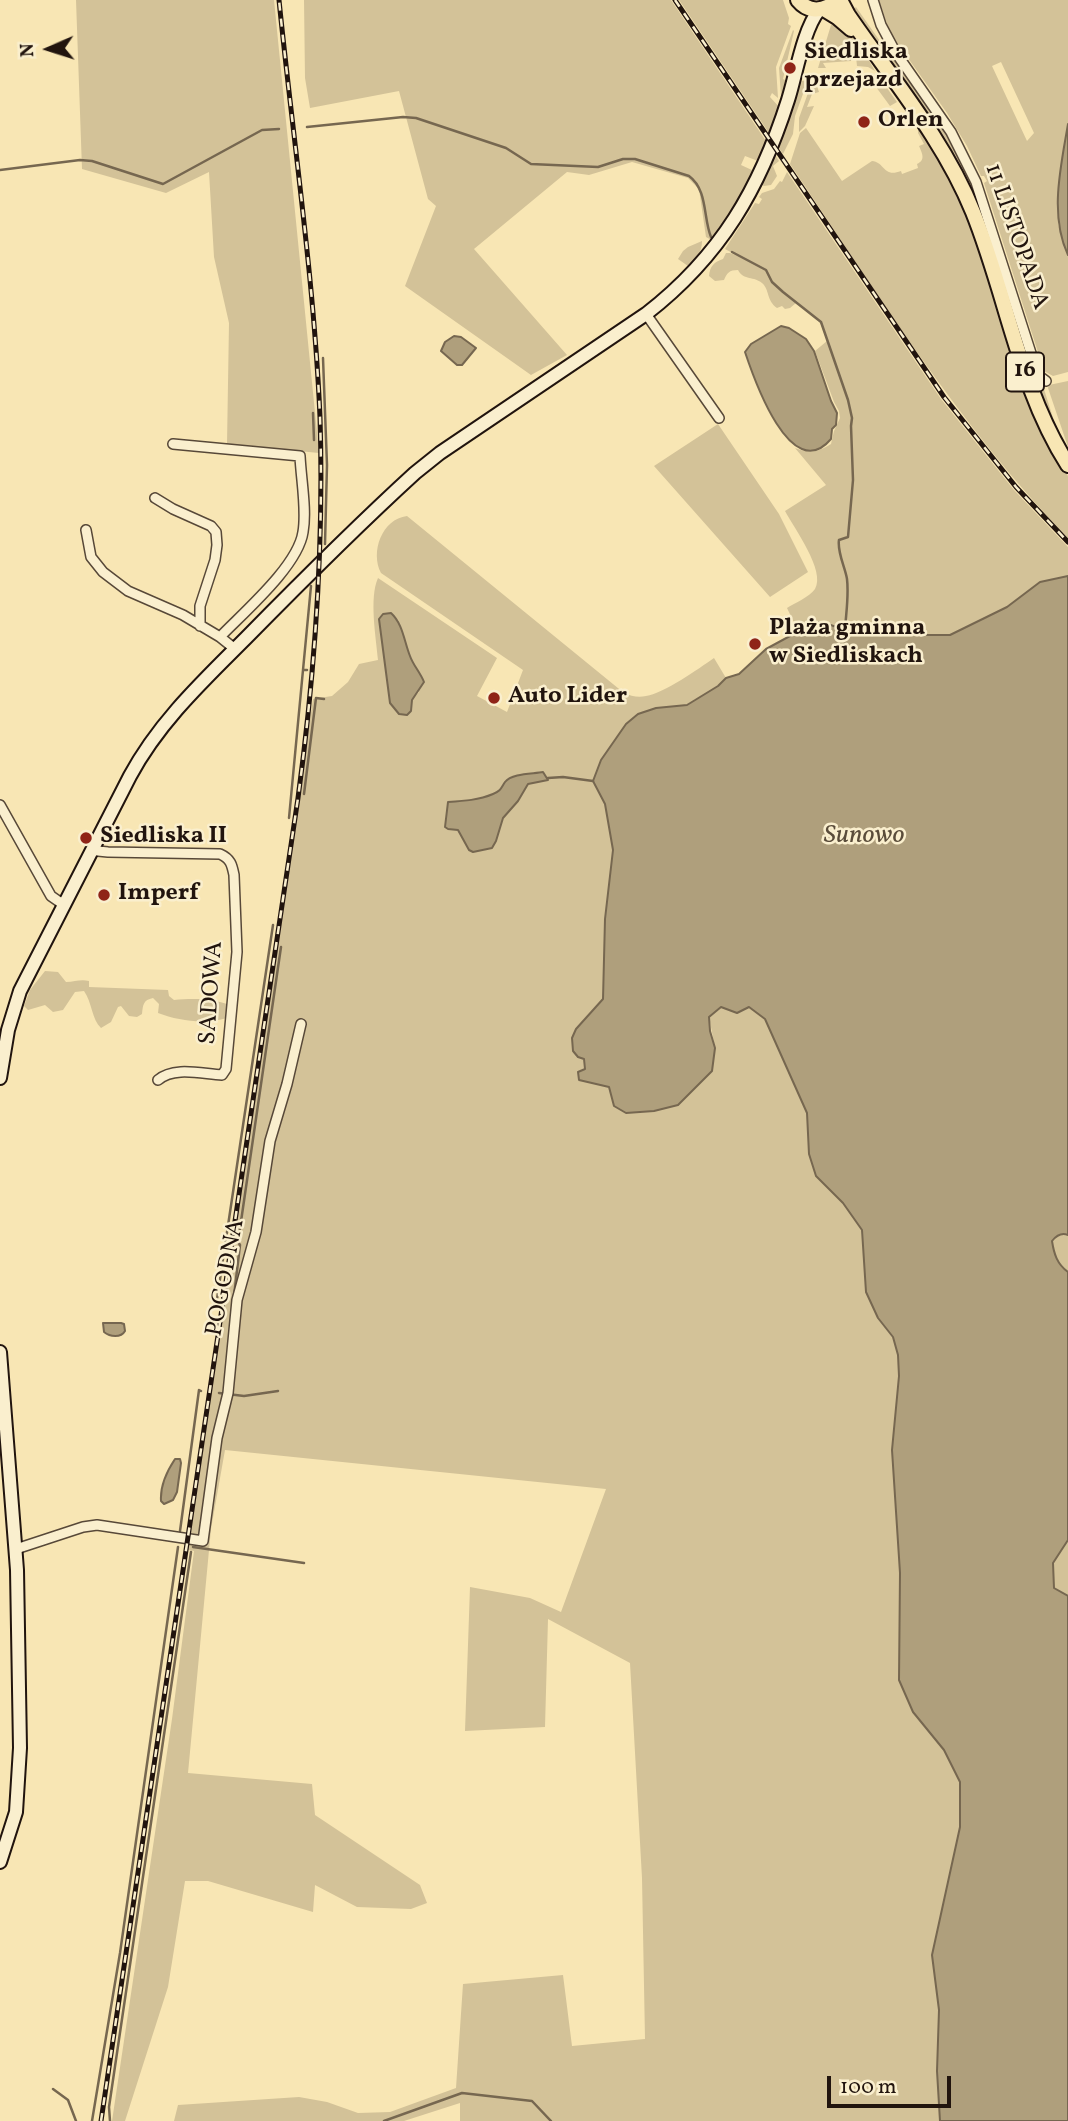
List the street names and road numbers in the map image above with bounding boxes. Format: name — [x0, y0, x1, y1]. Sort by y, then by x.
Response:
street label: 11 LISTOPADA — [977, 160, 1053, 314]
road number: 16 — [1006, 352, 1044, 392]
street label: SADOWA — [195, 940, 231, 1046]
street label: POGODNA — [202, 1217, 252, 1339]

